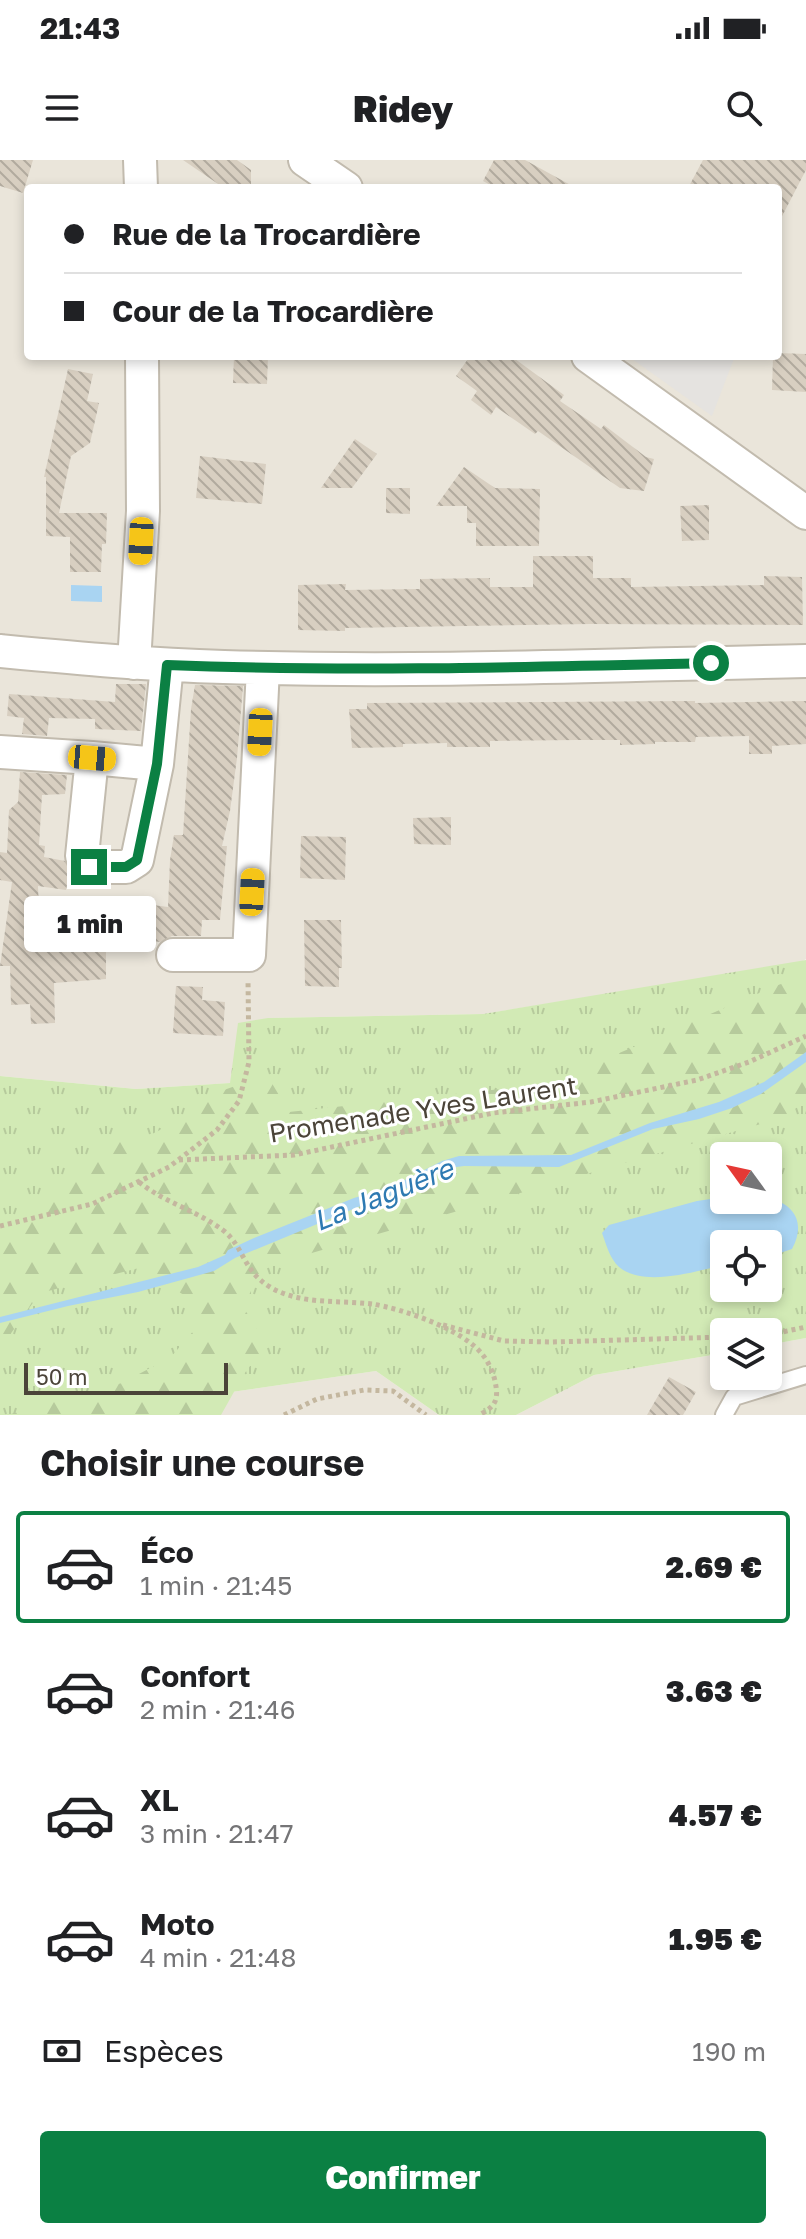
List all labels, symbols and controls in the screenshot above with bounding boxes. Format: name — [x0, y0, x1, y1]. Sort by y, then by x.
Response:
text: 21:43 — [40, 10, 120, 46]
icon: menu — [40, 86, 84, 130]
icon: search — [722, 86, 766, 130]
text: Ridey — [353, 87, 453, 130]
text: Rue de la Trocardière — [112, 216, 421, 252]
text: Cour de la Trocardière — [112, 293, 434, 329]
car — [128, 516, 154, 566]
route start — [693, 645, 729, 681]
car — [247, 707, 273, 757]
car — [67, 744, 117, 772]
route end — [71, 849, 107, 885]
car — [239, 867, 265, 917]
callout: 1 min — [23, 895, 155, 951]
text: 1 min — [57, 908, 123, 939]
street label: Promenade Yves Laurent — [267, 1069, 579, 1149]
north arrow — [710, 1142, 782, 1214]
map controls — [710, 1142, 782, 1390]
water label: La Jaguère — [308, 1150, 459, 1237]
button: locate — [710, 1230, 782, 1302]
button: layers — [710, 1318, 782, 1390]
scale bar — [24, 1359, 228, 1395]
text: 50 m — [36, 1363, 87, 1390]
text: Choisir une course — [40, 1441, 364, 1484]
icon: car — [44, 1531, 116, 1603]
text: Éco — [140, 1534, 194, 1570]
text: 2.69 € — [665, 1549, 762, 1585]
text: 1 min · 21:45 — [140, 1570, 292, 1601]
icon: car — [44, 1655, 116, 1727]
text: Confort — [140, 1658, 251, 1694]
text: 3.63 € — [666, 1673, 762, 1709]
text: 2 min · 21:46 — [140, 1694, 295, 1725]
icon: car — [44, 1779, 116, 1851]
text: XL — [140, 1782, 179, 1818]
text: 4.57 € — [669, 1797, 762, 1833]
text: 3 min · 21:47 — [140, 1818, 294, 1849]
icon: car — [44, 1903, 116, 1975]
text: Moto — [140, 1906, 215, 1942]
text: 1.95 € — [669, 1921, 762, 1957]
text: 4 min · 21:48 — [140, 1942, 296, 1973]
icon: cash — [40, 2029, 84, 2073]
text: Espèces — [104, 2033, 224, 2069]
text: 190 m — [692, 2036, 766, 2067]
button: Confirmer — [40, 2131, 766, 2223]

